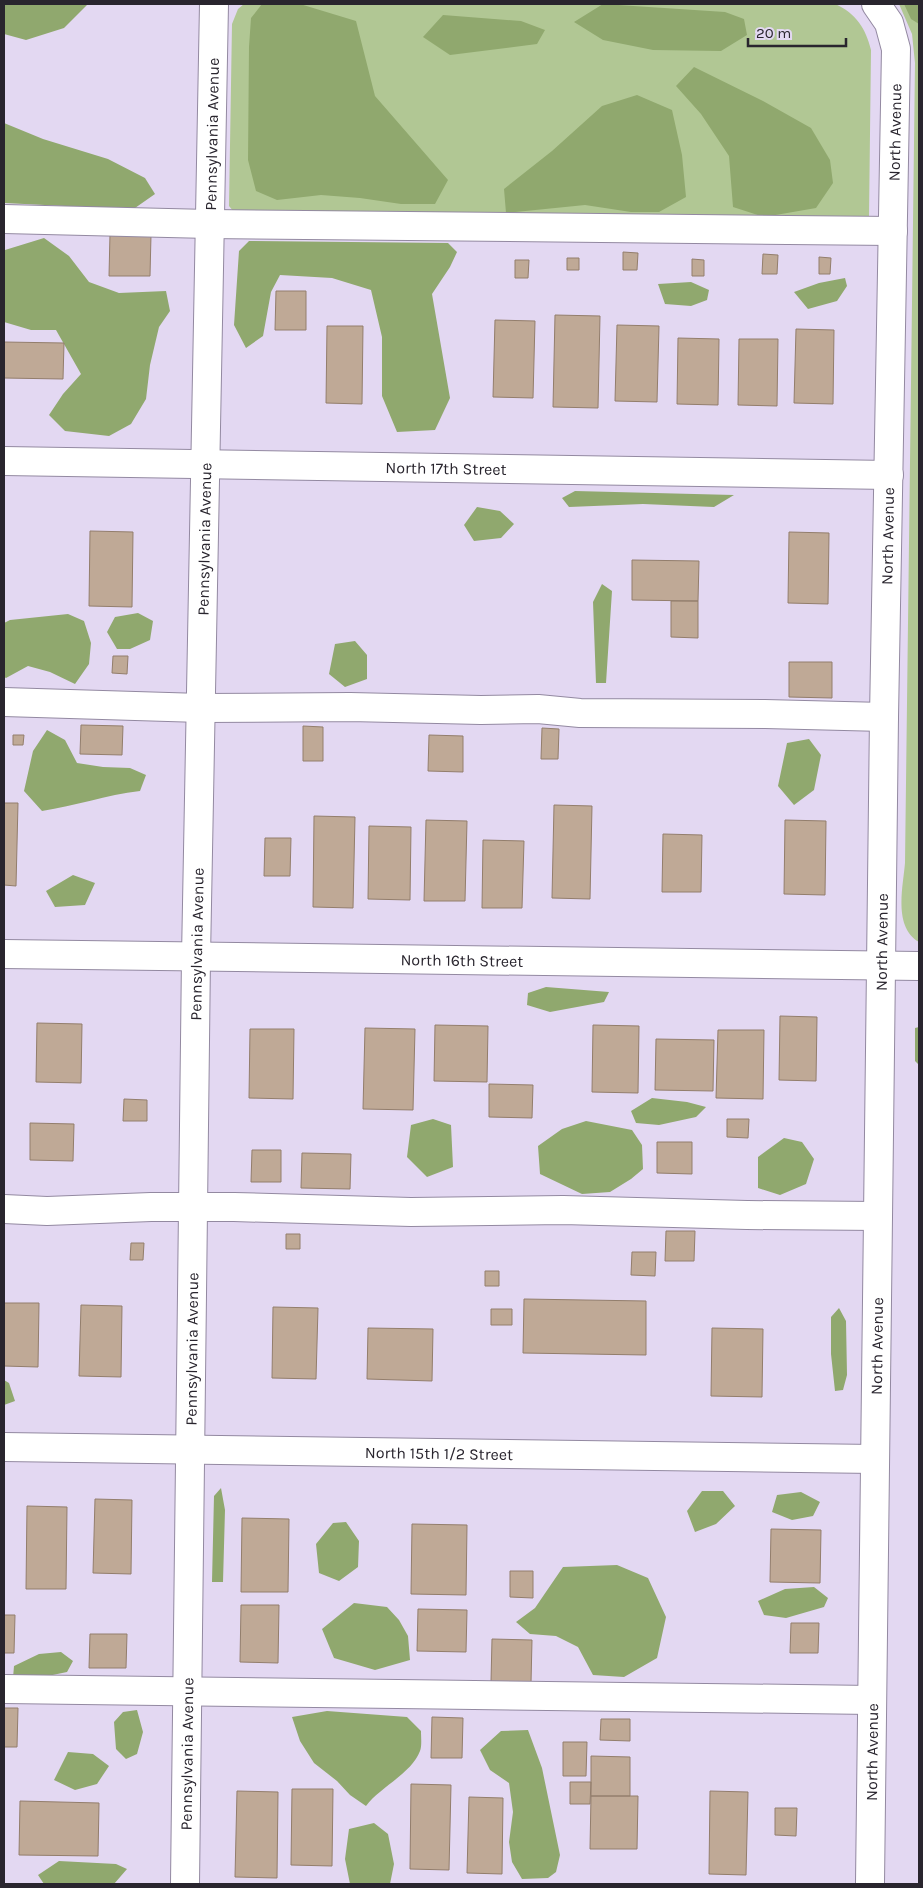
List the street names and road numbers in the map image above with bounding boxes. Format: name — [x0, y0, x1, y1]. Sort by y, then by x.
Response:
street label: Pennsylvania Avenue — [201, 58, 223, 211]
street label: North Avenue — [885, 83, 905, 181]
street label: North 17th Street — [385, 458, 507, 479]
street label: Pennsylvania Avenue — [193, 462, 215, 616]
street label: North Avenue — [877, 487, 898, 585]
street label: Pennsylvania Avenue — [186, 867, 208, 1021]
street label: North Avenue — [872, 893, 892, 991]
street label: North 16th Street — [400, 950, 524, 971]
street label: Pennsylvania Avenue — [181, 1272, 202, 1426]
street label: North Avenue — [867, 1297, 887, 1395]
street label: North 15th 1/2 Street — [365, 1443, 513, 1464]
street label: Pennsylvania Avenue — [177, 1677, 197, 1831]
street label: North Avenue — [862, 1703, 882, 1801]

